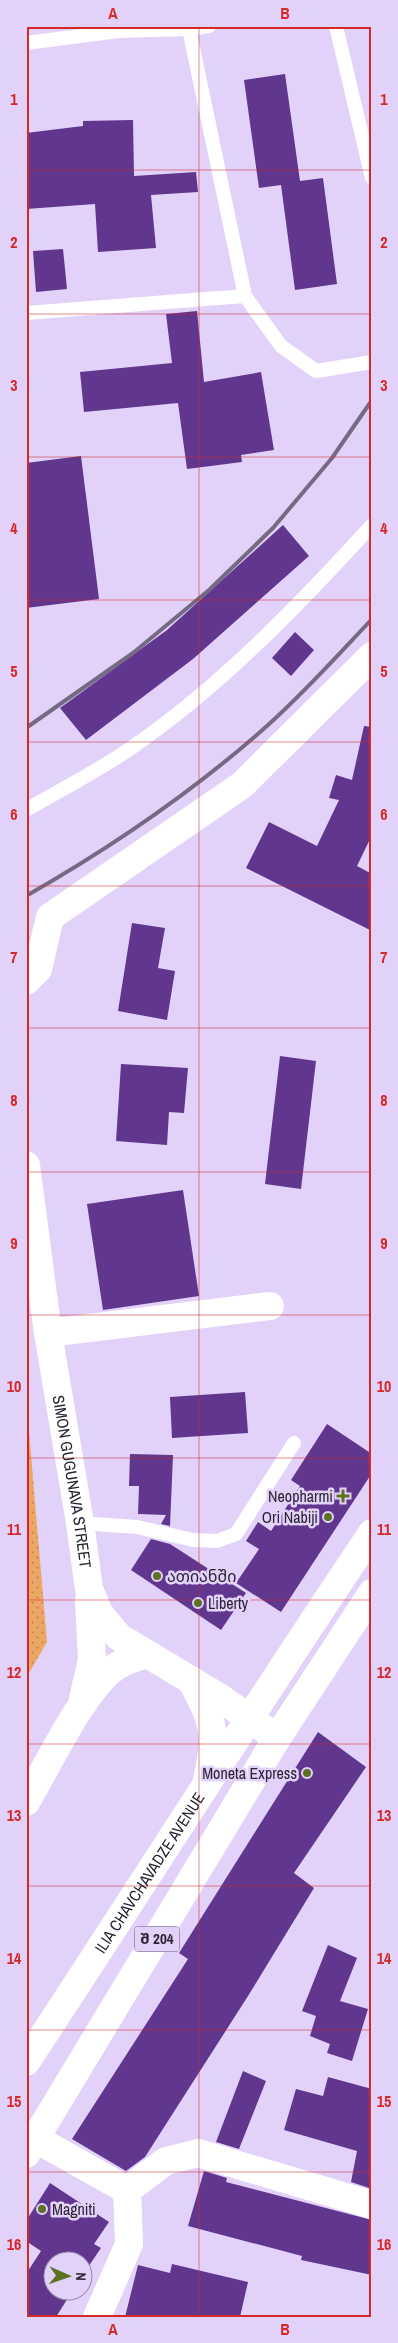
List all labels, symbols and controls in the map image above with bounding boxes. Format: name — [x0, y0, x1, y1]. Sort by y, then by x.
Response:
text: A — [108, 2, 118, 24]
text: B — [280, 2, 290, 24]
text: 1 — [10, 88, 18, 110]
text: 1 — [380, 88, 388, 110]
text: 2 — [10, 231, 18, 253]
text: 2 — [380, 231, 388, 253]
text: 3 — [10, 374, 18, 396]
text: 3 — [380, 374, 388, 396]
text: 4 — [10, 517, 18, 539]
text: 4 — [380, 517, 388, 539]
text: 5 — [10, 660, 18, 682]
text: 5 — [380, 660, 388, 682]
text: 6 — [10, 803, 18, 825]
text: 6 — [380, 803, 388, 825]
text: 7 — [10, 946, 18, 968]
text: 7 — [380, 946, 388, 968]
text: 8 — [10, 1089, 18, 1111]
text: 8 — [380, 1089, 388, 1111]
text: 9 — [10, 1232, 18, 1254]
text: 9 — [380, 1232, 388, 1254]
text: 10 — [7, 1375, 21, 1397]
text: 10 — [377, 1375, 391, 1397]
street label: SIMON GUGUNAVA STREET — [48, 1393, 97, 1569]
place label: Neopharmi — [268, 1485, 333, 1507]
marker: Neopharmi — [337, 1490, 349, 1502]
place label: Ori Nabiji — [262, 1506, 318, 1528]
marker: Ori Nabiji — [322, 1511, 334, 1523]
text: 11 — [7, 1518, 22, 1540]
text: 11 — [377, 1518, 392, 1540]
place label: ათიანში — [167, 1565, 236, 1587]
marker: ათიანში — [151, 1570, 163, 1582]
place label: Liberty — [208, 1592, 249, 1614]
marker: Liberty — [192, 1597, 204, 1609]
text: 12 — [7, 1661, 21, 1683]
text: 12 — [377, 1661, 391, 1683]
place label: Moneta Express — [202, 1762, 297, 1784]
marker: Moneta Express — [301, 1767, 313, 1779]
street label: ILIA CHAVCHAVADZE AVENUE — [89, 1788, 210, 1957]
text: 13 — [7, 1804, 21, 1826]
text: 13 — [377, 1804, 391, 1826]
road number: შ 204 — [134, 1926, 180, 1952]
text: 14 — [7, 1947, 22, 1969]
text: 14 — [377, 1947, 392, 1969]
text: 15 — [7, 2090, 21, 2112]
text: 15 — [377, 2090, 391, 2112]
place label: Magniti — [52, 2198, 96, 2220]
marker: Magniti — [36, 2203, 48, 2215]
text: 16 — [7, 2233, 21, 2255]
text: 16 — [377, 2233, 391, 2255]
north arrow — [42, 2250, 92, 2300]
text: N — [72, 2272, 90, 2281]
text: A — [108, 2318, 118, 2340]
text: B — [280, 2318, 290, 2340]

